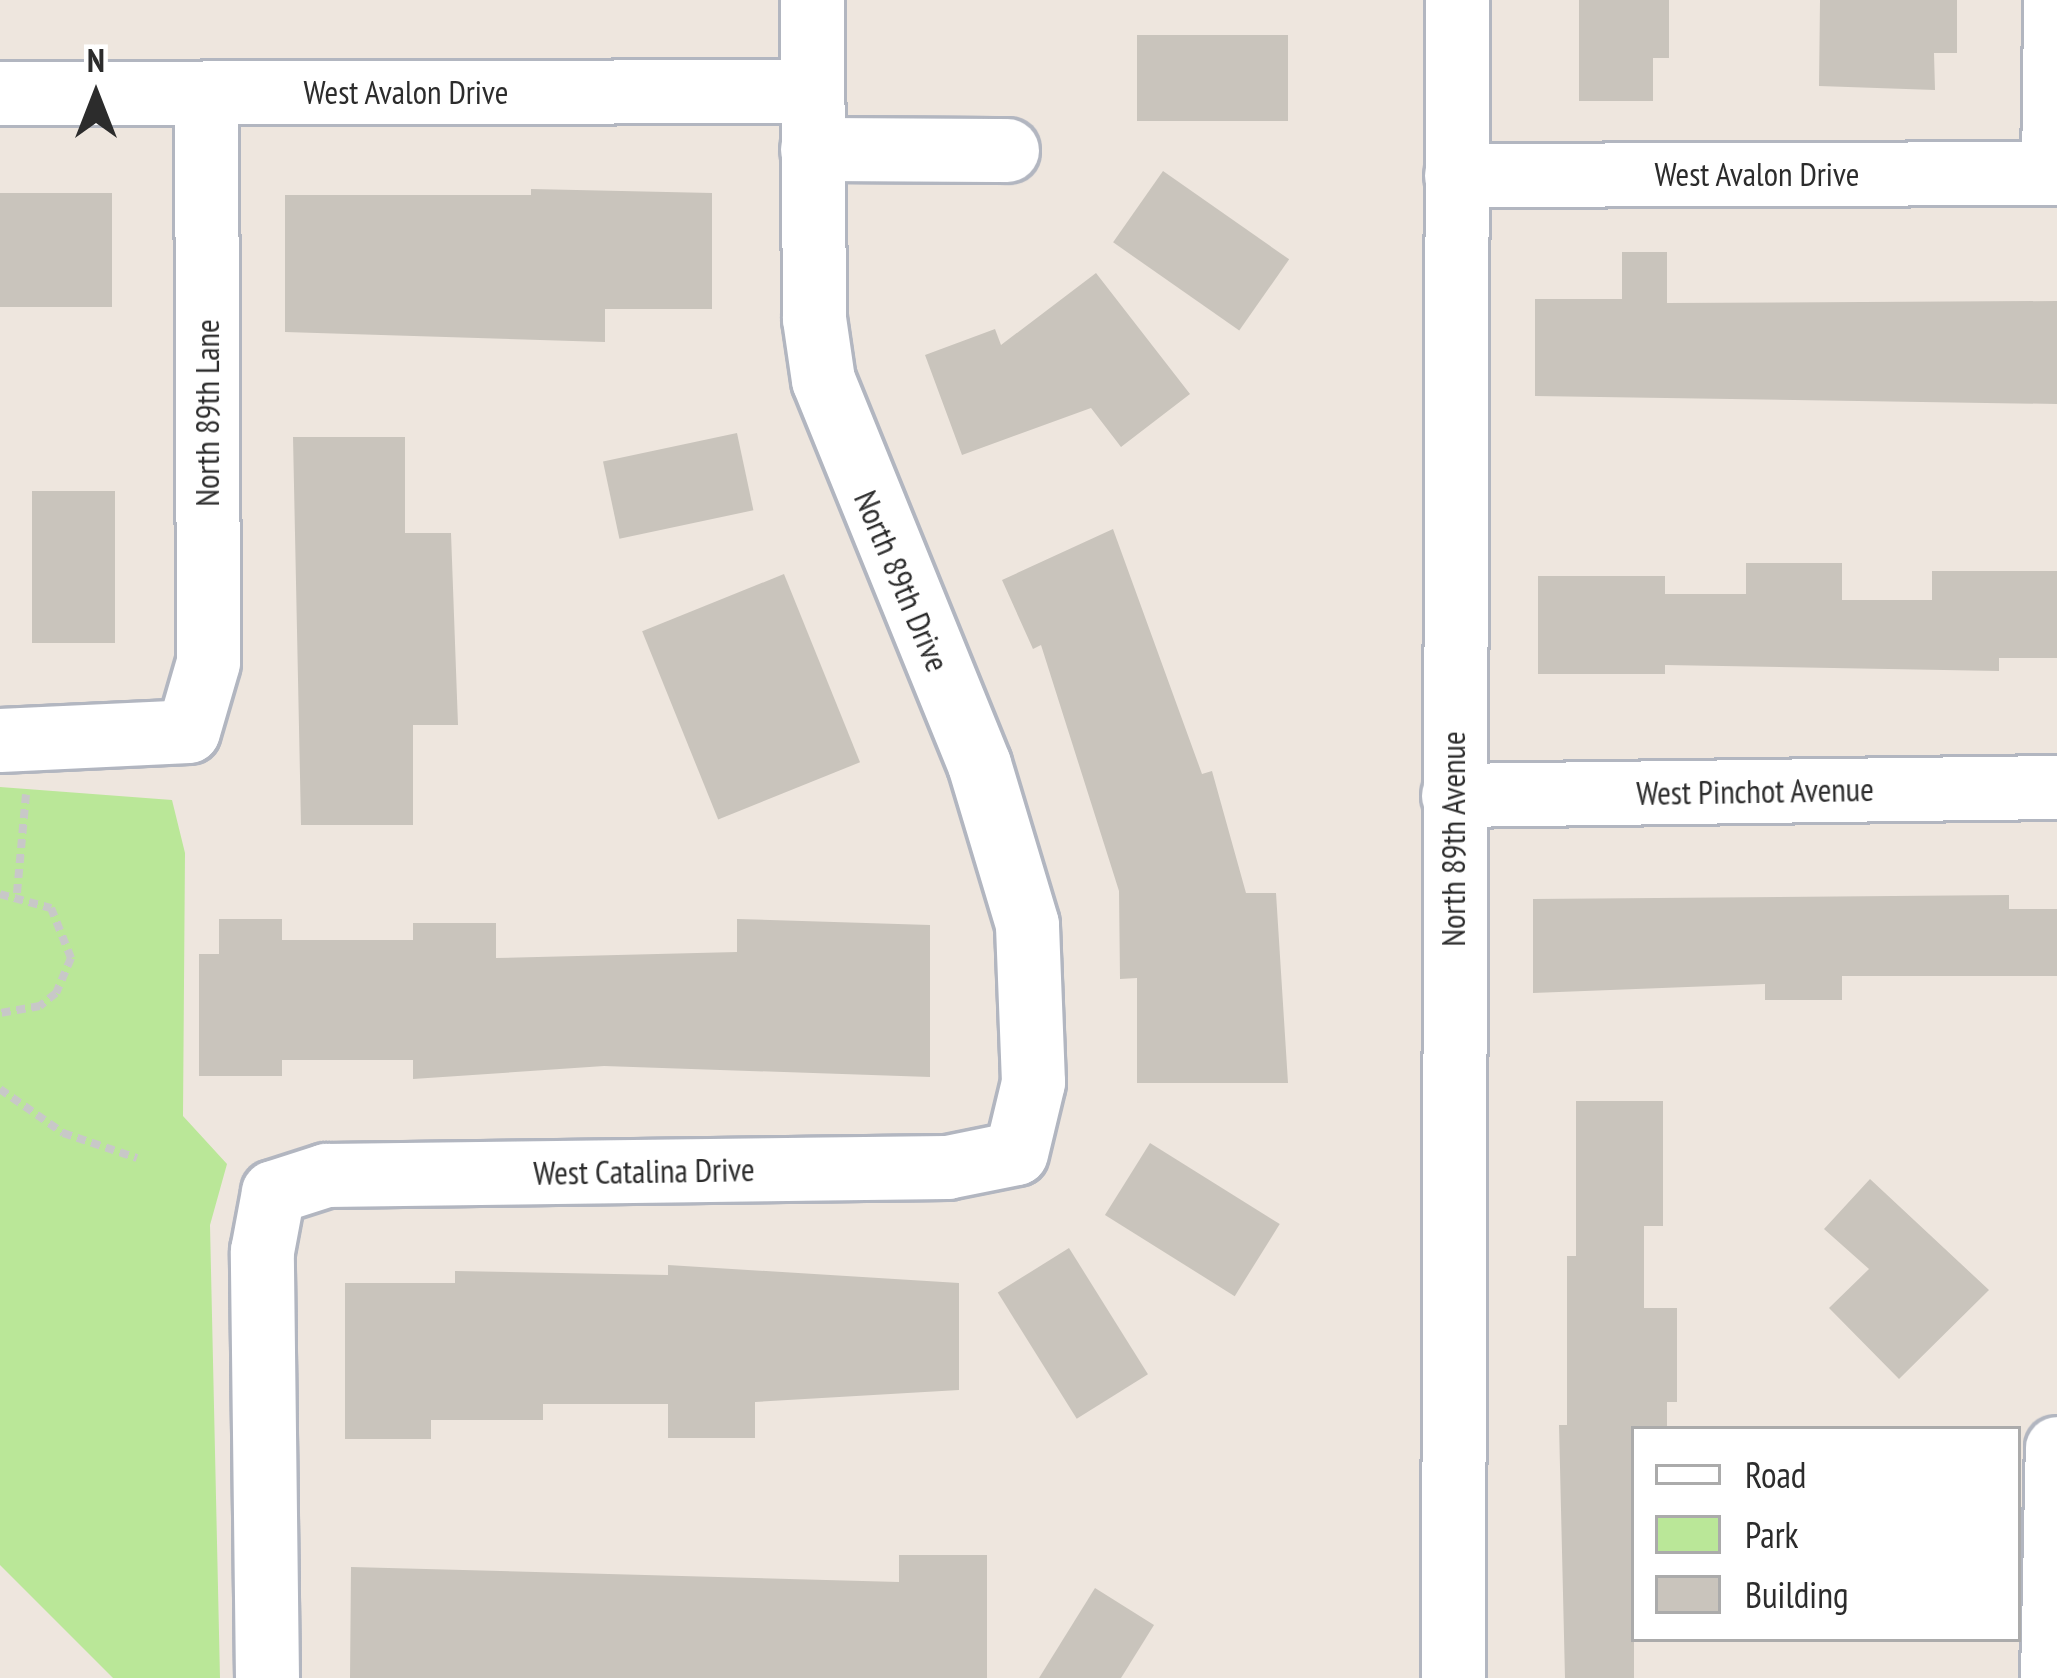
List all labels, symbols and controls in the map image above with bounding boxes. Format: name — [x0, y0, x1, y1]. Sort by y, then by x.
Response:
north arrow — [36, 36, 156, 156]
text: N — [87, 38, 105, 81]
street label: West Avalon Drive — [303, 72, 509, 112]
street label: West Avalon Drive — [1654, 154, 1860, 194]
street label: North 89th Lane — [187, 319, 227, 507]
street label: North 89th Drive — [846, 485, 958, 677]
street label: North 89th Avenue — [1433, 731, 1473, 947]
street label: West Pinchot Avenue — [1635, 769, 1875, 813]
street label: West Catalina Drive — [533, 1149, 755, 1193]
legend — [1631, 1426, 2021, 1642]
text: Road — [1745, 1451, 1806, 1498]
text: Park — [1745, 1511, 1799, 1558]
text: Building — [1745, 1571, 1849, 1618]

